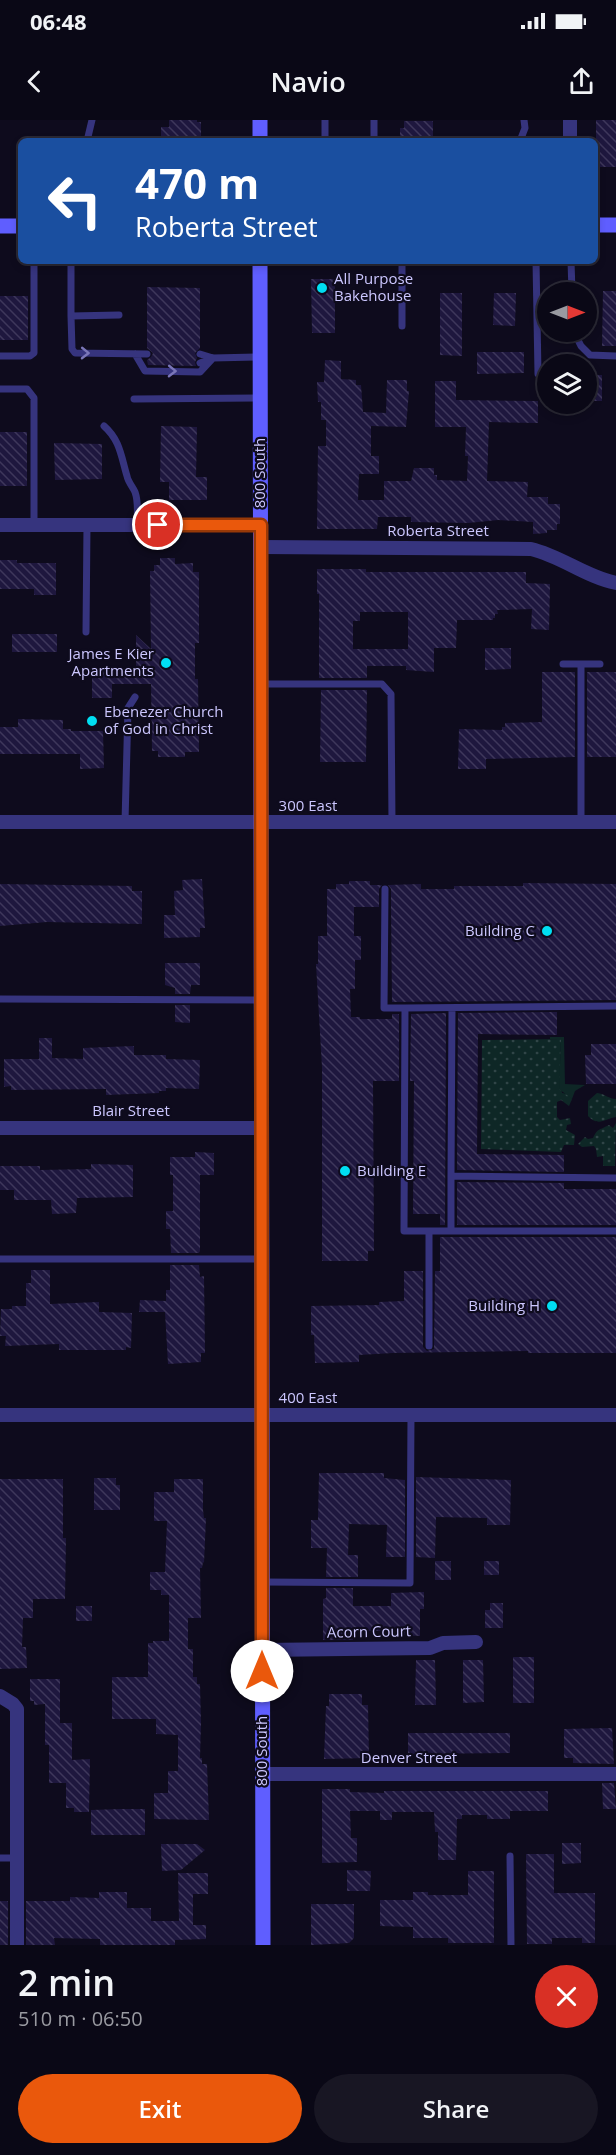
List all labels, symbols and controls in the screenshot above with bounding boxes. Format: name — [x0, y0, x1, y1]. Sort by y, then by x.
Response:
text: 06:48 — [30, 6, 87, 36]
text: Navio — [270, 63, 346, 100]
icon: back — [18, 65, 51, 98]
icon: share — [565, 65, 598, 98]
text: 470 m — [135, 154, 259, 211]
icon: left — [36, 162, 114, 240]
text: Roberta Street — [135, 208, 318, 245]
place label: All Purpose Bakehouse — [334, 268, 413, 305]
marker: All Purpose Bakehouse — [315, 281, 329, 295]
north arrow — [537, 282, 597, 342]
map controls — [537, 282, 597, 414]
one-way arrow — [81, 347, 90, 359]
button: layers — [537, 354, 597, 414]
one-way arrow — [167, 365, 176, 377]
street label: 800 South — [249, 438, 269, 508]
pin — [132, 499, 183, 550]
icon: arrive — [141, 508, 174, 541]
street label: Roberta Street — [387, 520, 489, 540]
place label: James E Kier Apartments — [67, 643, 154, 680]
marker: James E Kier Apartments — [159, 656, 173, 670]
place label: Ebenezer Church of God in Christ — [104, 701, 223, 738]
marker: Ebenezer Church of God in Christ — [85, 714, 99, 728]
street label: 300 East — [279, 795, 337, 815]
place label: Building C — [465, 920, 535, 940]
marker: Building C — [540, 924, 554, 938]
street label: Blair Street — [92, 1100, 170, 1120]
place label: Building E — [357, 1160, 426, 1180]
marker: Building E — [338, 1164, 352, 1178]
place label: Building H — [468, 1295, 540, 1315]
marker: Building H — [545, 1299, 559, 1313]
street label: 400 East — [279, 1387, 337, 1407]
street label: Acorn Court — [327, 1620, 411, 1642]
position arrow — [230, 1639, 294, 1703]
street label: 800 South — [251, 1716, 271, 1786]
street label: Denver Street — [361, 1747, 457, 1767]
text: 2 min — [18, 1958, 115, 2007]
button: close — [535, 1965, 598, 2028]
text: 510 m · 06:50 — [18, 2005, 143, 2032]
button: Exit — [18, 2074, 302, 2143]
button: Share — [314, 2074, 598, 2143]

